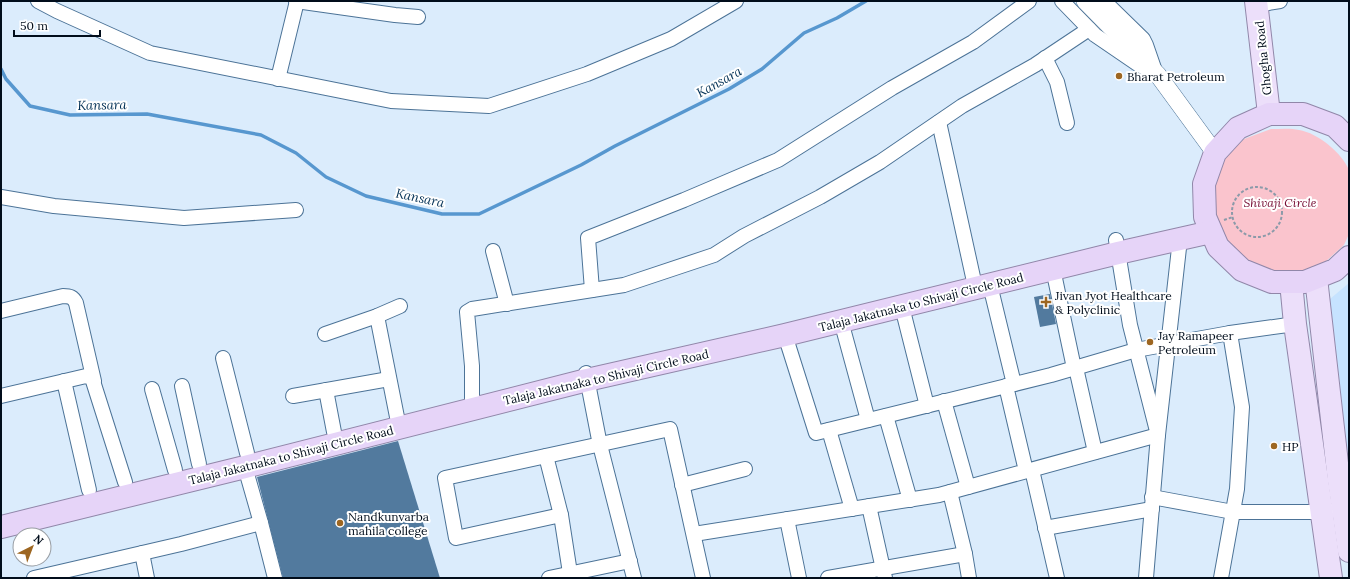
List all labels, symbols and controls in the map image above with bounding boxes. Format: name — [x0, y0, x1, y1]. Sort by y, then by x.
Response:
scale bar — [14, 12, 100, 38]
text: 50 m — [20, 18, 48, 33]
street label: Ghogha Road — [1252, 20, 1274, 96]
water label: Kansara — [693, 62, 745, 101]
place label: Bharat Petroleum — [1127, 69, 1225, 84]
marker: Bharat Petroleum — [1114, 71, 1124, 81]
water label: Kansara — [77, 96, 128, 114]
water label: Kansara — [394, 185, 447, 212]
park label: Shivaji Circle — [1243, 195, 1317, 210]
street label: Talaja Jakatnaka to Shivaji Circle Road — [817, 269, 1025, 335]
place label: Jivan Jyot Healthcare & Polyclinic — [1054, 288, 1172, 317]
marker: Jivan Jyot Healthcare & Polyclinic — [1040, 296, 1052, 308]
place label: Jay Ramapeer Petroleum — [1157, 328, 1235, 357]
marker: Jay Ramapeer Petroleum — [1145, 337, 1155, 347]
street label: Talaja Jakatnaka to Shivaji Circle Road — [502, 346, 710, 408]
street label: Talaja Jakatnaka to Shivaji Circle Road — [187, 422, 395, 488]
place label: HP — [1282, 439, 1299, 454]
marker: HP — [1269, 441, 1279, 451]
place label: Nandkunvarba mahila college — [348, 509, 429, 538]
marker: Nandkunvarba mahila college — [335, 518, 345, 528]
north arrow — [12, 527, 52, 567]
text: N — [31, 532, 47, 548]

